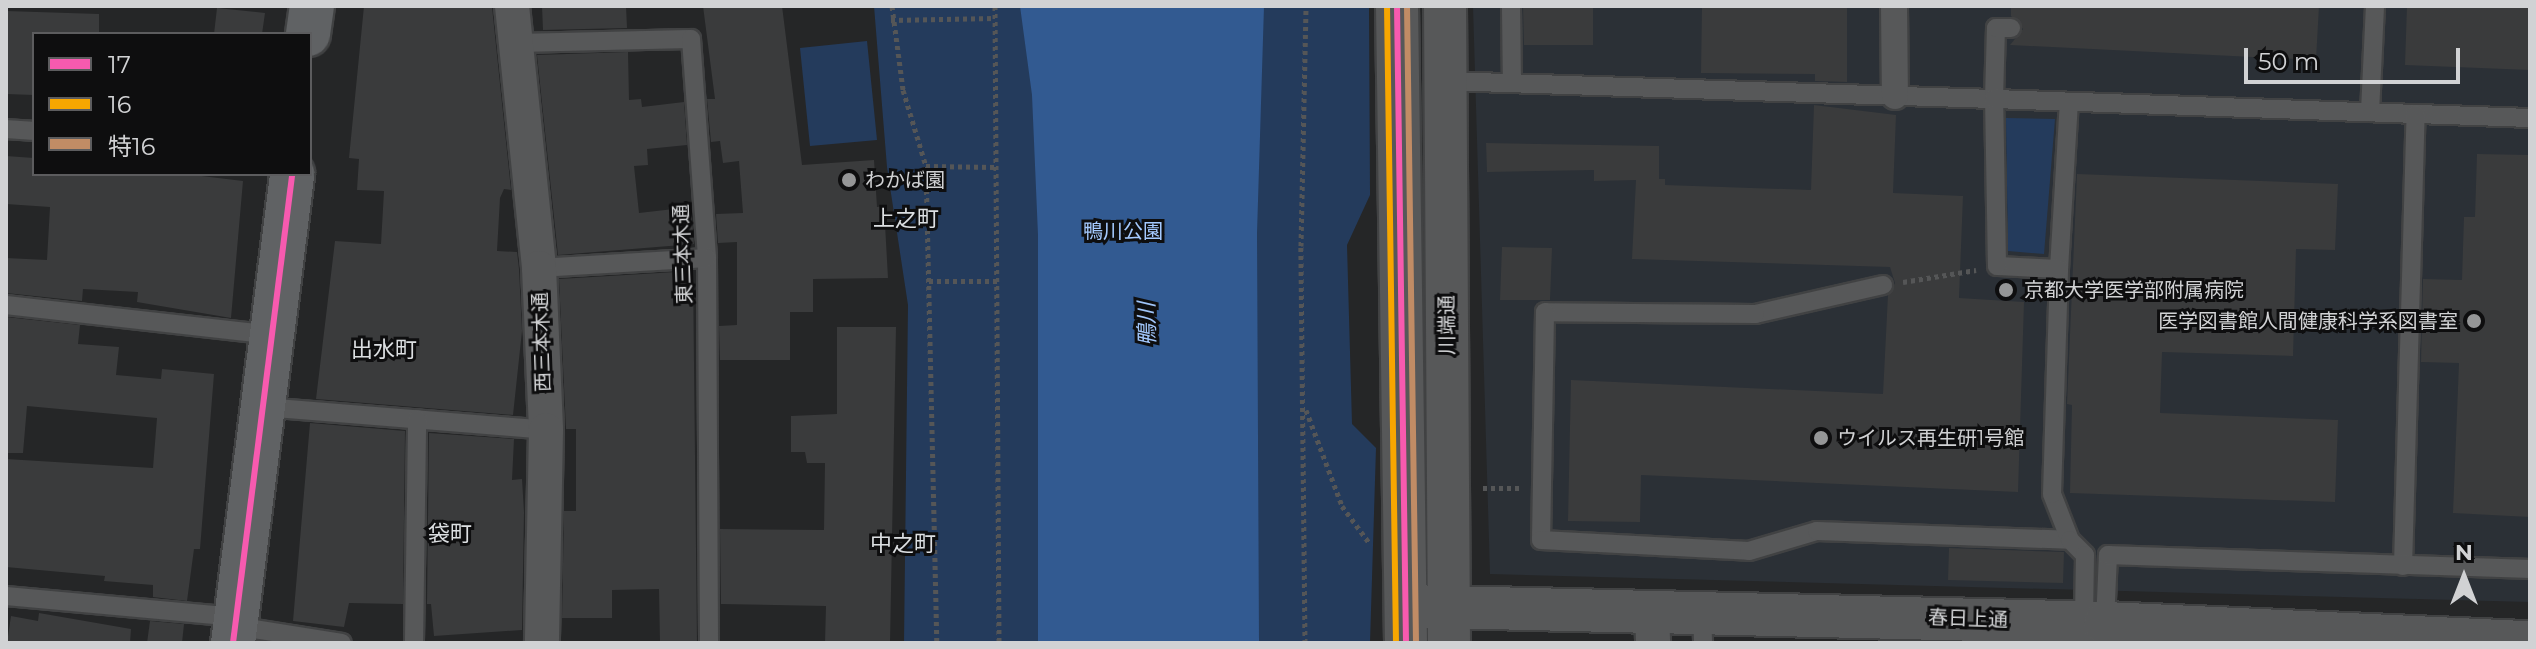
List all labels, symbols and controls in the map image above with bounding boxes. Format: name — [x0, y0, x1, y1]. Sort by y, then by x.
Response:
legend — [32, 32, 312, 176]
scale bar — [2248, 32, 2464, 82]
text: 50 m — [2258, 47, 2319, 76]
text: 17 — [108, 50, 131, 79]
text: 16 — [108, 90, 131, 119]
text: 特16 — [108, 132, 155, 161]
place label: わかば園 — [865, 168, 945, 192]
marker: わかば園 — [840, 171, 858, 189]
street label: 東三本木通 — [669, 204, 697, 304]
district label: 上之町 — [873, 206, 939, 232]
park label: 鴨川公園 — [1083, 219, 1163, 243]
place label: 京都大学医学部附属病院 — [2024, 278, 2244, 302]
marker: 京都大学医学部附属病院 — [1995, 279, 2017, 301]
street label: 西三本木通 — [528, 292, 556, 392]
street label: 川端通 — [1435, 295, 1459, 355]
water label: 鴨川 — [1133, 302, 1161, 346]
place label: 医学図書館人間健康科学系図書室 — [2158, 309, 2458, 333]
marker: 医学図書館人間健康科学系図書室 — [2465, 312, 2483, 330]
district label: 出水町 — [351, 337, 417, 363]
place label: ウイルス再生研1号館 — [1837, 426, 2024, 450]
marker: ウイルス再生研1号館 — [1812, 429, 1830, 447]
district label: 袋町 — [428, 521, 472, 547]
district label: 中之町 — [870, 531, 936, 557]
north arrow — [2424, 537, 2504, 617]
text: N — [2455, 539, 2473, 566]
street label: 春日上通 — [1928, 606, 2008, 632]

